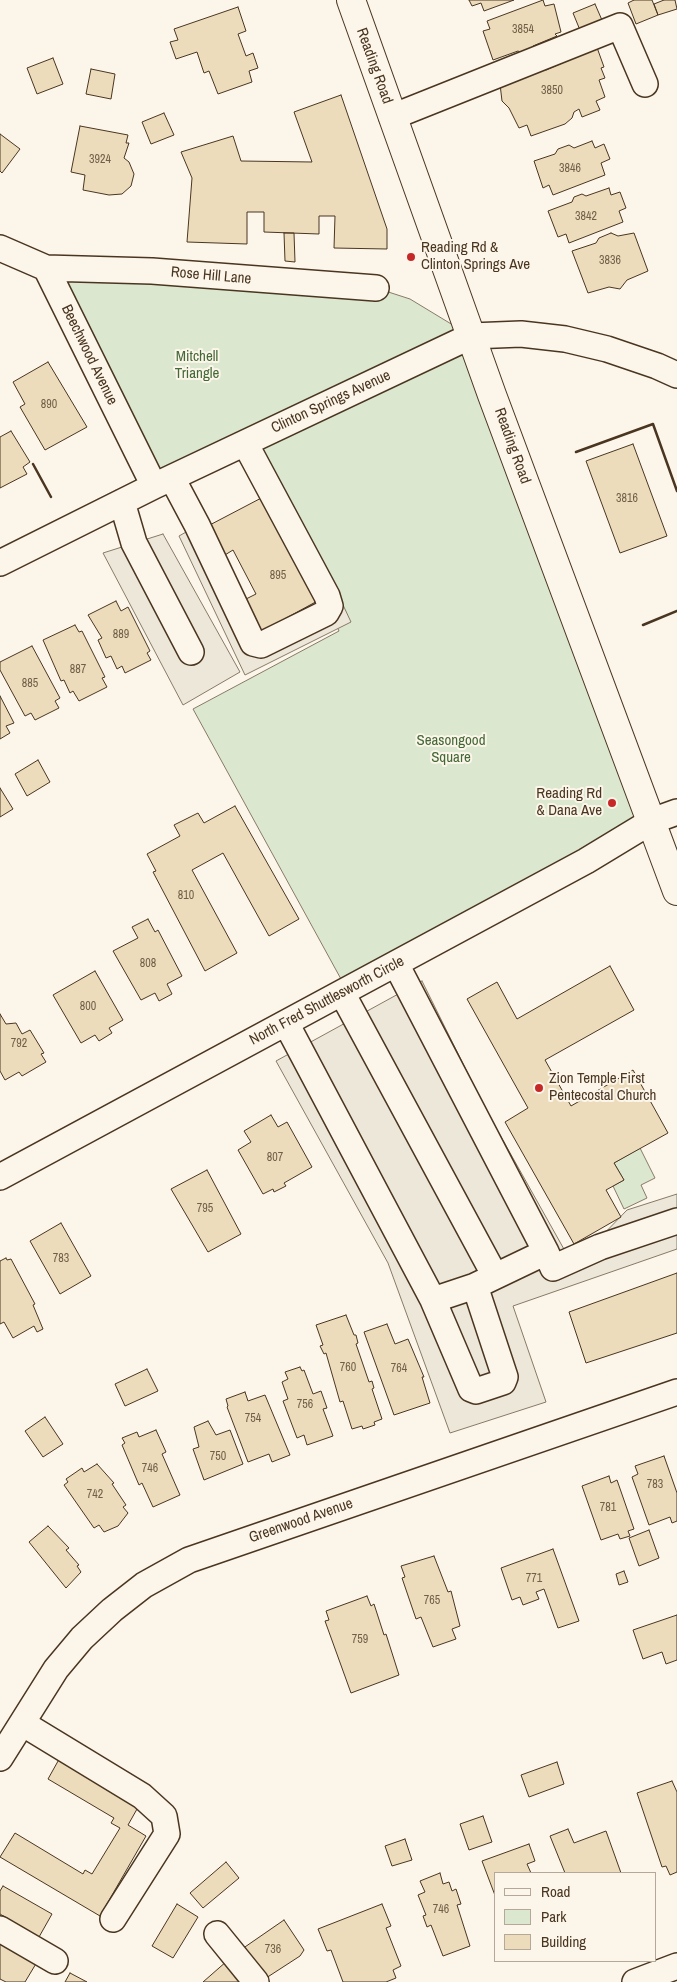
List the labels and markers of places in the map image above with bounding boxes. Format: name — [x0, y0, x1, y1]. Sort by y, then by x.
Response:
place label: Reading Rd & Clinton Springs Ave — [421, 239, 530, 274]
marker: Reading Rd & Clinton Springs Ave — [405, 251, 417, 263]
place label: Reading Rd & Dana Ave — [536, 785, 602, 820]
marker: Reading Rd & Dana Ave — [606, 797, 618, 809]
place label: Zion Temple First Pentecostal Church — [549, 1070, 656, 1105]
marker: Zion Temple First Pentecostal Church — [533, 1082, 545, 1094]

